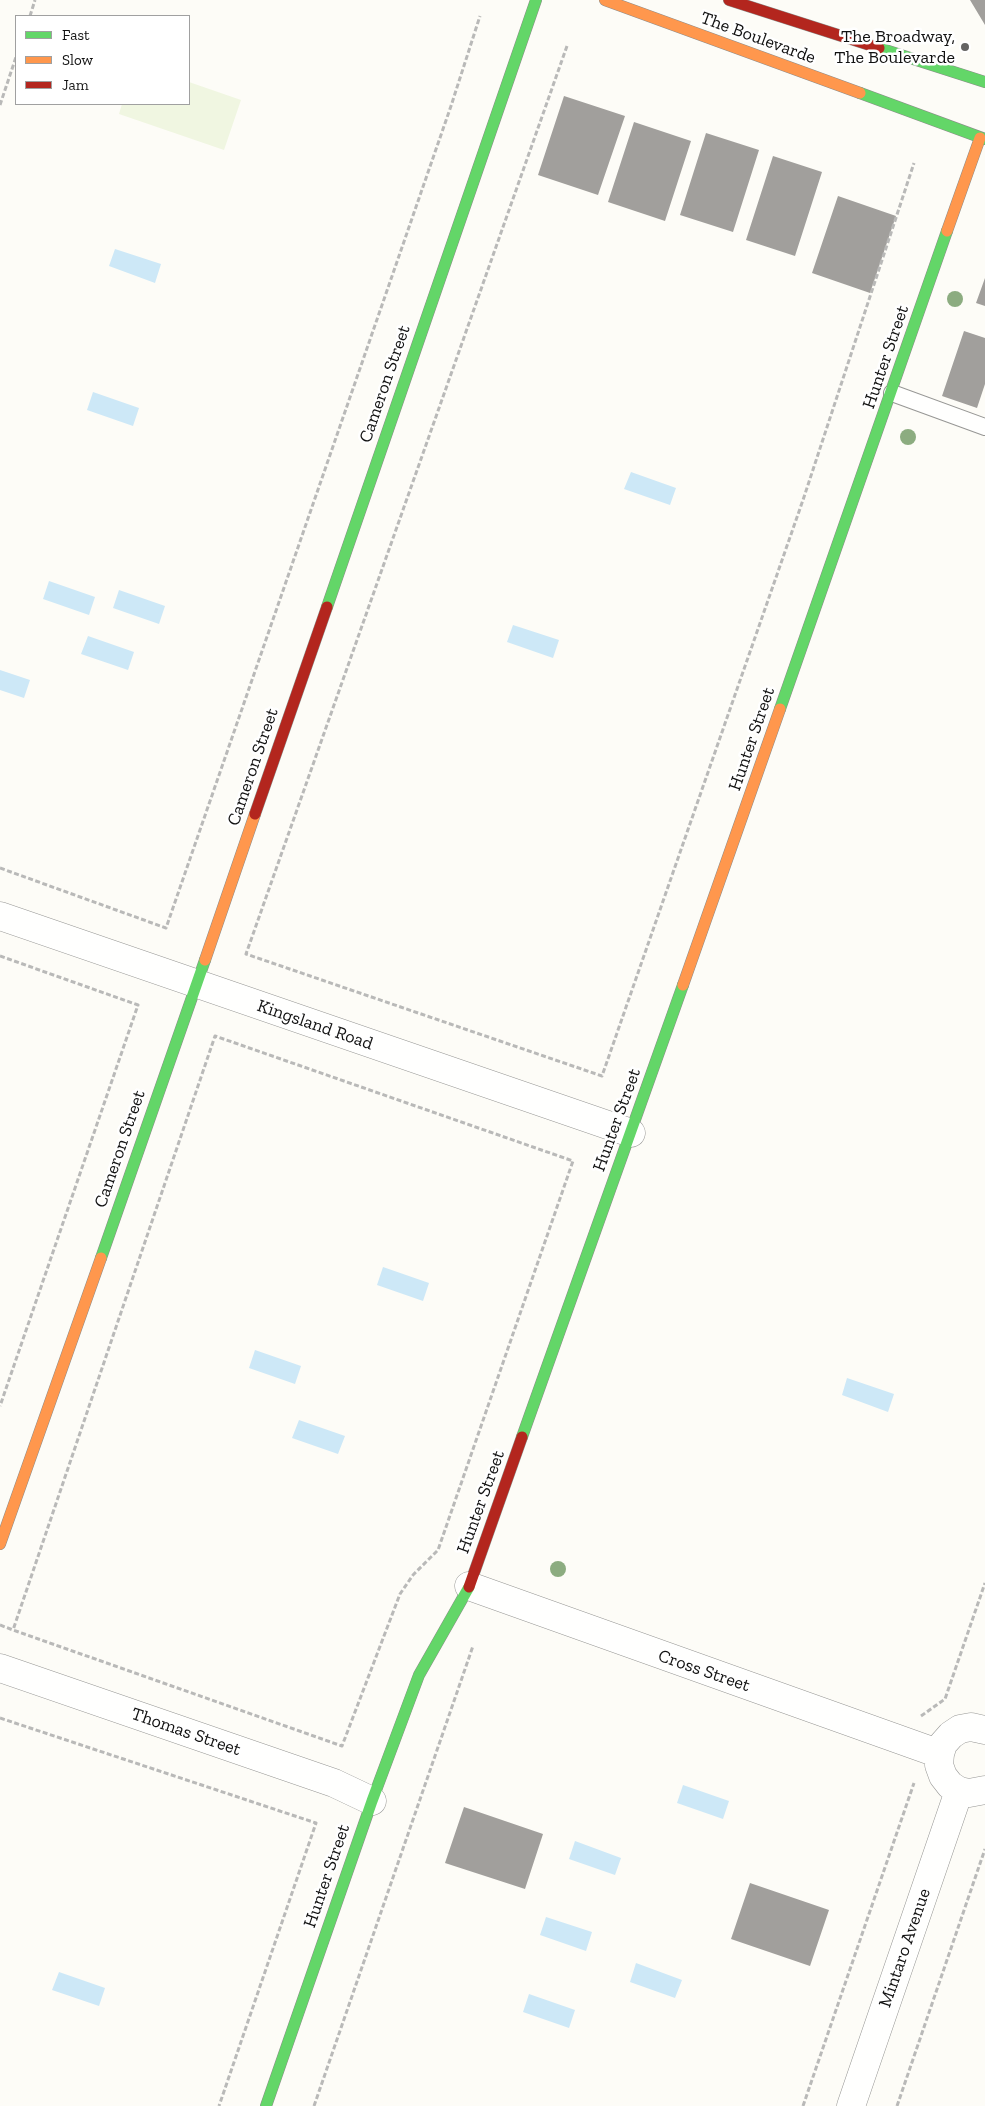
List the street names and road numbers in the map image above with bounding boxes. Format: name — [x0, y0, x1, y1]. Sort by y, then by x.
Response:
street label: The Boulevarde — [698, 7, 818, 69]
street label: Hunter Street — [858, 302, 914, 412]
street label: Cameron Street — [355, 322, 415, 446]
street label: Hunter Street — [724, 684, 780, 794]
street label: Cameron Street — [223, 705, 283, 829]
street label: Kingsland Road — [254, 995, 376, 1055]
street label: Hunter Street — [588, 1066, 646, 1174]
street label: Cameron Street — [90, 1087, 150, 1211]
street label: Hunter Street — [452, 1448, 510, 1556]
street label: Cross Street — [655, 1645, 753, 1697]
street label: Thomas Street — [129, 1703, 243, 1761]
street label: Hunter Street — [299, 1821, 355, 1931]
street label: Mintaro Avenue — [875, 1886, 935, 2010]

